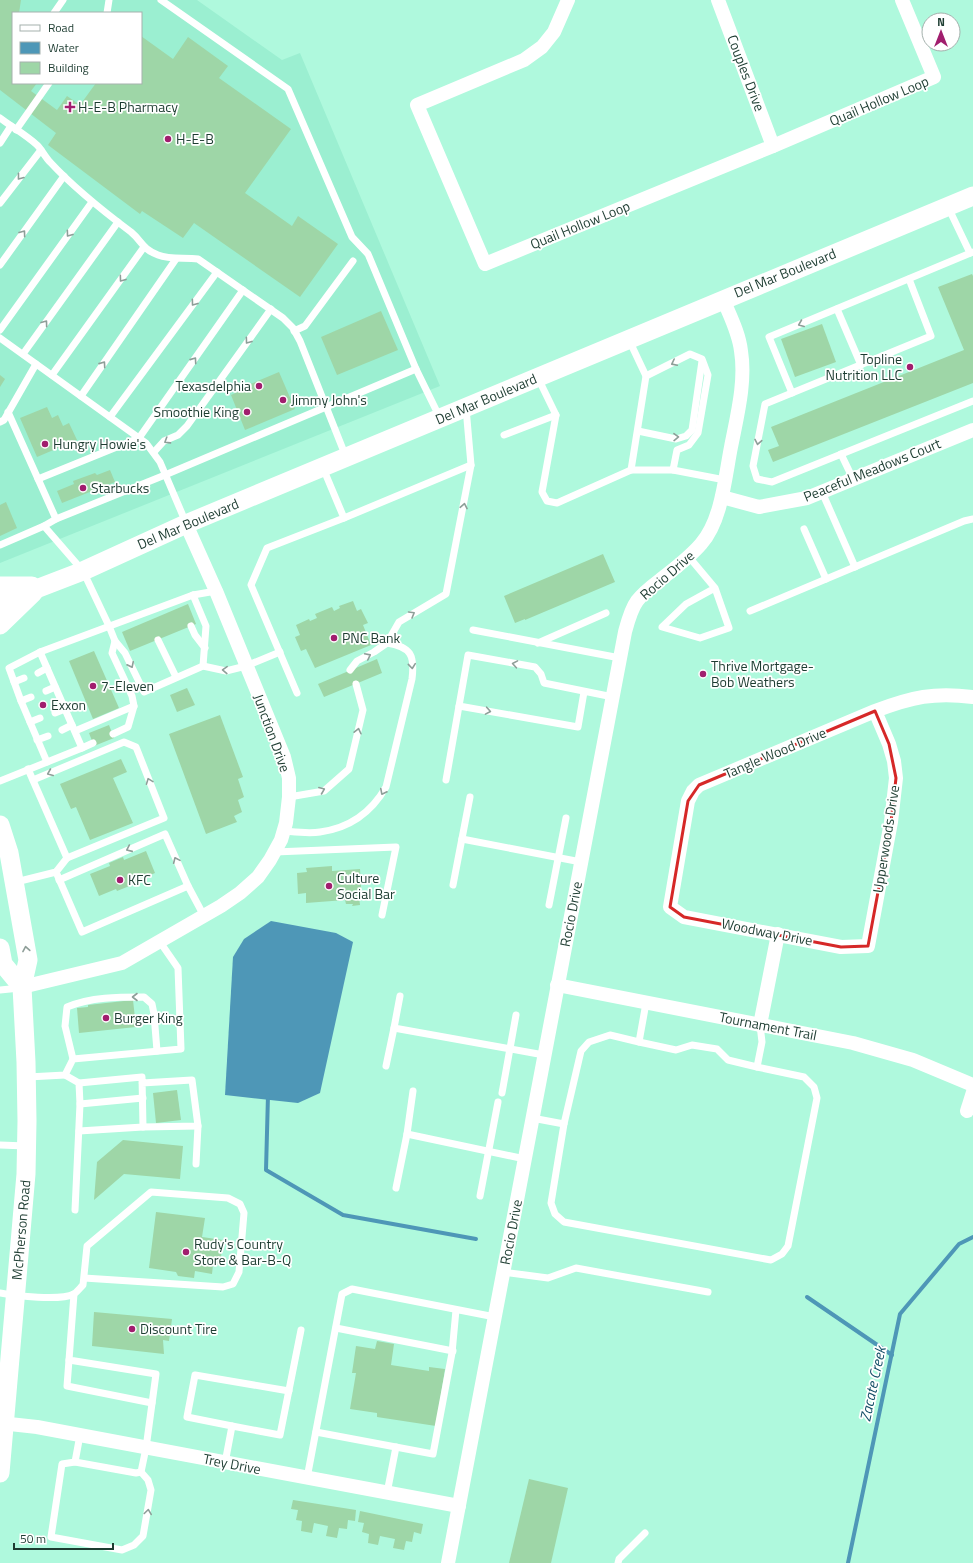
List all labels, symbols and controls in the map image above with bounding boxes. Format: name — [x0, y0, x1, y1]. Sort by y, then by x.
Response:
legend — [12, 12, 142, 84]
north arrow — [921, 12, 961, 52]
text: N — [937, 14, 945, 30]
text: Road — [48, 18, 74, 37]
street label: Couples Drive — [722, 32, 771, 114]
text: Water — [48, 38, 79, 57]
text: Building — [48, 58, 89, 77]
street label: Quail Hollow Loop — [826, 70, 932, 131]
place label: H-E-B Pharmacy — [78, 96, 178, 117]
marker: H-E-B Pharmacy — [65, 102, 75, 112]
place label: H-E-B — [176, 128, 214, 149]
marker: H-E-B — [163, 134, 173, 144]
one-way arrow — [18, 172, 25, 179]
street label: Quail Hollow Loop — [527, 195, 633, 254]
one-way arrow — [67, 229, 74, 236]
one-way arrow — [18, 230, 26, 237]
street label: Del Mar Boulevard — [731, 242, 839, 303]
one-way arrow — [119, 274, 126, 281]
one-way arrow — [191, 299, 198, 306]
one-way arrow — [798, 319, 806, 327]
one-way arrow — [40, 320, 47, 327]
one-way arrow — [246, 337, 253, 344]
place label: Topline Nutrition LLC — [826, 348, 902, 385]
one-way arrow — [189, 357, 197, 364]
one-way arrow — [671, 358, 678, 365]
one-way arrow — [98, 361, 106, 368]
marker: Topline Nutrition LLC — [905, 362, 915, 372]
street label: Del Mar Boulevard — [432, 368, 540, 429]
place label: Texasdelphia — [175, 375, 251, 396]
marker: Texasdelphia — [254, 381, 264, 391]
place label: Jimmy John's — [291, 389, 367, 410]
marker: Jimmy John's — [278, 395, 288, 405]
place label: Smoothie King — [154, 401, 239, 422]
marker: Smoothie King — [242, 407, 252, 417]
street label: Peaceful Meadows Court — [800, 432, 944, 507]
place label: Hungry Howie's — [53, 433, 146, 454]
one-way arrow — [673, 433, 679, 441]
one-way arrow — [164, 436, 171, 443]
marker: Hungry Howie's — [40, 439, 50, 449]
one-way arrow — [754, 439, 762, 445]
place label: Starbucks — [91, 477, 149, 498]
marker: Starbucks — [78, 483, 88, 493]
street label: Del Mar Boulevard — [134, 493, 242, 554]
one-way arrow — [459, 502, 467, 509]
street label: Rocio Drive — [635, 545, 699, 604]
one-way arrow — [408, 612, 415, 619]
place label: PNC Bank — [342, 627, 401, 648]
marker: PNC Bank — [329, 633, 339, 643]
one-way arrow — [363, 653, 371, 660]
place label: Thrive Mortgage- Bob Weathers — [711, 655, 814, 692]
one-way arrow — [512, 660, 518, 668]
one-way arrow — [126, 661, 134, 668]
one-way arrow — [407, 662, 416, 669]
one-way arrow — [222, 665, 228, 674]
marker: Thrive Mortgage- Bob Weathers — [698, 669, 708, 679]
place label: 7-Eleven — [101, 675, 154, 696]
marker: 7-Eleven — [88, 681, 98, 691]
street label: Junction Drive — [249, 691, 296, 775]
place label: Exxon — [51, 694, 86, 715]
marker: Exxon — [38, 700, 48, 710]
one-way arrow — [485, 706, 491, 715]
street label: Tangle Wood Drive — [720, 722, 829, 784]
one-way arrow — [353, 728, 361, 735]
one-way arrow — [47, 768, 54, 776]
one-way arrow — [146, 778, 154, 785]
street label: Upperwoods Drive — [867, 784, 904, 894]
one-way arrow — [318, 786, 325, 794]
one-way arrow — [380, 787, 388, 795]
one-way arrow — [126, 845, 133, 853]
one-way arrow — [173, 856, 181, 863]
place label: Culture Social Bar — [337, 867, 395, 904]
place label: KFC — [128, 869, 151, 890]
marker: KFC — [115, 875, 125, 885]
street label: Rocio Drive — [554, 879, 587, 948]
marker: Culture Social Bar — [324, 881, 334, 891]
street label: Woodway Drive — [720, 912, 814, 951]
one-way arrow — [22, 946, 31, 952]
one-way arrow — [132, 993, 138, 1001]
street label: Tournament Trail — [718, 1006, 819, 1045]
place label: Burger King — [114, 1007, 183, 1028]
marker: Burger King — [101, 1013, 111, 1023]
street label: McPherson Road — [6, 1179, 35, 1281]
street label: Rocio Drive — [494, 1197, 527, 1266]
place label: Rudy's Country Store & Bar-B-Q — [194, 1233, 291, 1270]
marker: Rudy's Country Store & Bar-B-Q — [181, 1247, 191, 1257]
place label: Discount Tire — [140, 1318, 217, 1339]
marker: Discount Tire — [127, 1324, 137, 1334]
water label: Zacate Creek — [853, 1342, 892, 1423]
street label: Trey Drive — [201, 1448, 263, 1479]
one-way arrow — [143, 1509, 152, 1515]
scale bar — [14, 1525, 113, 1551]
text: 50 m — [20, 1529, 46, 1548]

